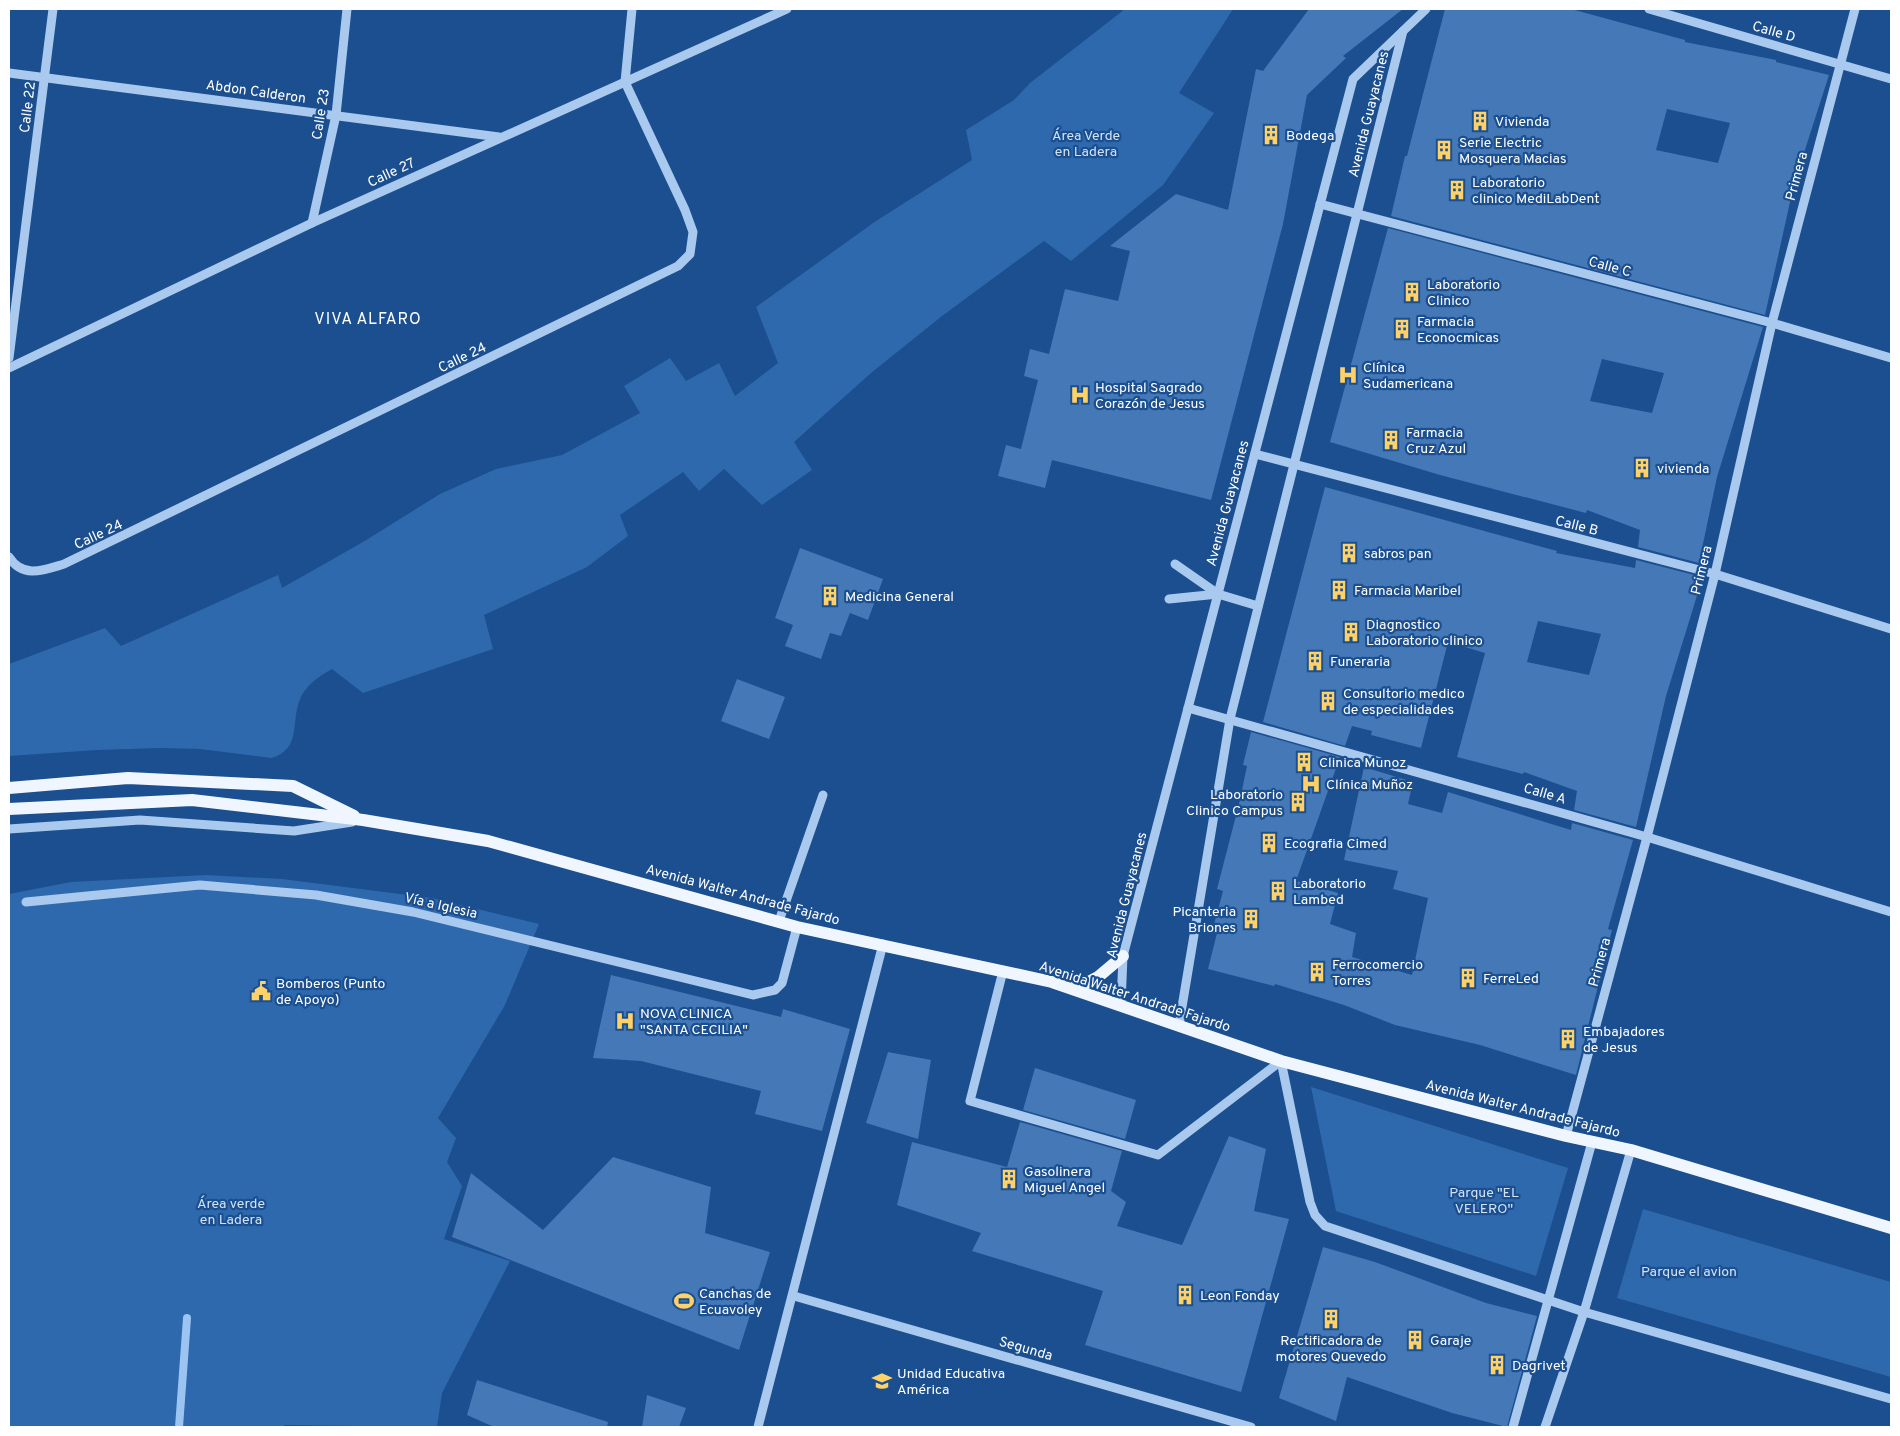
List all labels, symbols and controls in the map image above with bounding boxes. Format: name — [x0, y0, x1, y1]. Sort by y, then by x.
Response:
street label: Calle D — [1750, 18, 1797, 47]
street label: Avenida Guayacanes — [1346, 49, 1393, 179]
street label: Abdon Calderon — [205, 77, 307, 108]
street label: Calle 22 — [17, 80, 40, 134]
street label: Calle 23 — [309, 87, 334, 141]
building icon: Vivienda — [1469, 110, 1491, 132]
place label: Vivienda — [1495, 114, 1549, 131]
building icon: Bodega — [1260, 124, 1282, 146]
park label: Área Verde en Ladera — [1052, 127, 1120, 161]
place label: Bodega — [1286, 128, 1334, 145]
place label: Serie Electric Mosquera Macias — [1459, 135, 1566, 168]
building icon: Serie Electric Mosquera Macias — [1433, 139, 1455, 161]
street label: Primera — [1783, 150, 1812, 203]
street label: Calle 27 — [365, 155, 418, 192]
place label: Laboratorio clinico MediLabDent — [1472, 175, 1599, 208]
building icon: Laboratorio clinico MediLabDent — [1446, 179, 1468, 201]
street label: Calle C — [1586, 254, 1633, 281]
place label: Laboratorio Clinico — [1427, 277, 1500, 310]
building icon: Laboratorio Clinico — [1401, 281, 1423, 303]
district label: VIVA ALFARO — [314, 310, 422, 330]
place label: Farmacia Econocmicas — [1417, 314, 1499, 347]
building icon: Farmacia Econocmicas — [1391, 318, 1413, 340]
street label: Calle 24 — [436, 339, 490, 377]
place label: Clínica Sudamericana — [1363, 360, 1453, 393]
hospital icon: Clínica Sudamericana — [1337, 364, 1359, 386]
place label: Hospital Sagrado Corazón de Jesus — [1095, 380, 1205, 413]
hospital icon: Hospital Sagrado Corazón de Jesus — [1069, 384, 1091, 406]
place label: Farmacia Cruz Azul — [1406, 425, 1466, 458]
building icon: Farmacia Cruz Azul — [1380, 429, 1402, 451]
street label: Avenida Guayacanes — [1203, 439, 1253, 568]
building icon: vivienda — [1631, 457, 1653, 479]
place label: vivienda — [1657, 461, 1709, 478]
street label: Calle B — [1553, 513, 1600, 540]
street label: Calle 24 — [72, 517, 126, 554]
building icon: sabros pan — [1338, 542, 1360, 564]
street label: Primera — [1688, 544, 1717, 597]
place label: sabros pan — [1364, 546, 1432, 563]
building icon: Farmacia Maribel — [1328, 579, 1350, 601]
place label: Farmacia Maribel — [1354, 583, 1461, 600]
building icon: Medicina General — [819, 585, 841, 607]
place label: Medicina General — [845, 589, 954, 606]
place label: Diagnostico Laboratorio clinico — [1366, 617, 1483, 650]
building icon: Diagnostico Laboratorio clinico — [1340, 621, 1362, 643]
building icon: Funeraria — [1304, 650, 1326, 672]
place label: Funeraria — [1330, 654, 1390, 671]
place label: Consultorio medico de especialidades — [1343, 686, 1465, 719]
building icon: Consultorio medico de especialidades — [1317, 690, 1339, 712]
building icon: Clinica Munoz — [1293, 751, 1315, 773]
place label: Clinica Munoz — [1319, 755, 1406, 772]
hospital icon: Clínica Muñoz — [1300, 773, 1322, 795]
place label: Clínica Muñoz — [1326, 777, 1413, 794]
street label: Calle A — [1521, 780, 1568, 809]
place label: Laboratorio Clinico Campus — [1186, 787, 1283, 820]
building icon: Laboratorio Clinico Campus — [1287, 791, 1309, 813]
street label: Avenida Guayacanes — [1104, 830, 1151, 960]
building icon: Ecografia Cimed — [1258, 832, 1280, 854]
place label: Ecografia Cimed — [1284, 836, 1387, 853]
street label: Avenida Walter Andrade Fajardo — [644, 861, 842, 930]
place label: Laboratorio Lambed — [1293, 876, 1366, 909]
building icon: Laboratorio Lambed — [1267, 880, 1289, 902]
street label: Vía a Iglesia — [402, 890, 479, 923]
place label: Picanteria Briones — [1172, 904, 1236, 937]
building icon: Picanteria Briones — [1240, 908, 1262, 930]
street label: Primera — [1586, 936, 1615, 989]
place label: Ferrocomercio Torres — [1332, 957, 1423, 990]
street label: Avenida Walter Andrade Fajardo — [1037, 958, 1232, 1036]
building icon: Ferrocomercio Torres — [1306, 961, 1328, 983]
building icon: FerreLed — [1457, 967, 1479, 989]
place label: FerreLed — [1483, 971, 1539, 988]
place label: Bomberos (Punto de Apoyo) — [276, 976, 386, 1009]
public building icon: Bomberos (Punto de Apoyo) — [250, 980, 272, 1002]
place label: NOVA CLINICA "SANTA CECILIA" — [640, 1006, 748, 1039]
hospital icon: NOVA CLINICA "SANTA CECILIA" — [614, 1010, 636, 1032]
place label: Embajadores de Jesus — [1583, 1024, 1665, 1057]
building icon: Embajadores de Jesus — [1557, 1028, 1579, 1050]
street label: Avenida Walter Andrade Fajardo — [1424, 1077, 1622, 1142]
place label: Gasolinera Miguel Angel — [1024, 1164, 1105, 1197]
building icon: Gasolinera Miguel Angel — [998, 1168, 1020, 1190]
park label: Parque "EL VELERO" — [1449, 1185, 1519, 1218]
park label: Área verde en Ladera — [197, 1195, 265, 1229]
park label: Parque el avion — [1641, 1264, 1737, 1281]
building icon: Leon Fonday — [1174, 1284, 1196, 1306]
place label: Canchas de Ecuavoley — [699, 1286, 771, 1319]
place label: Leon Fonday — [1200, 1288, 1280, 1305]
sports icon: Canchas de Ecuavoley — [673, 1290, 695, 1312]
building icon: Rectificadora de motores Quevedo — [1320, 1308, 1342, 1330]
building icon: Garaje — [1404, 1329, 1426, 1351]
place label: Rectificadora de motores Quevedo — [1276, 1333, 1387, 1366]
place label: Garaje — [1430, 1333, 1471, 1350]
street label: Segunda — [997, 1334, 1054, 1365]
building icon: Dagrivet — [1486, 1354, 1508, 1376]
place label: Dagrivet — [1512, 1358, 1566, 1375]
place label: Unidad Educativa América — [897, 1366, 1005, 1399]
school or university icon: Unidad Educativa América — [871, 1370, 893, 1392]

